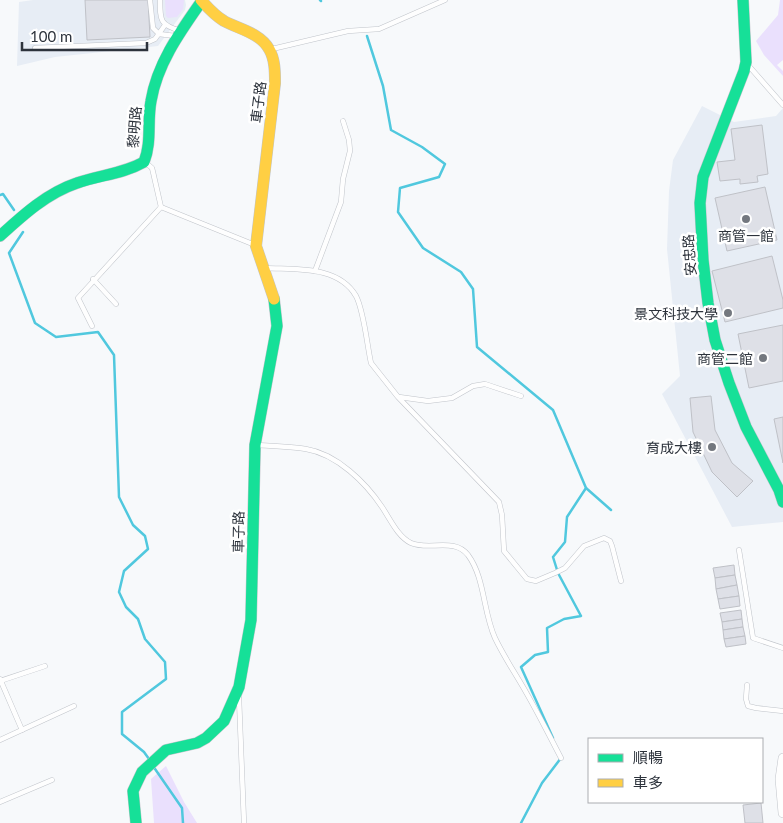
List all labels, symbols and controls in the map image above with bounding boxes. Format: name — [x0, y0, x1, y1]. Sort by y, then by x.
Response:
scale bar — [22, 20, 148, 52]
text: 100 m — [30, 27, 72, 45]
street label: 車子路 — [247, 80, 269, 124]
street label: 黎明路 — [124, 105, 144, 149]
marker: 商管一館 — [740, 213, 752, 225]
place label: 商管一館 — [718, 227, 774, 244]
street label: 安忠路 — [679, 233, 699, 277]
place label: 景文科技大學 — [634, 305, 718, 322]
marker: 景文科技大學 — [722, 307, 734, 319]
place label: 商管二館 — [697, 350, 753, 367]
marker: 商管二館 — [757, 352, 769, 364]
place label: 育成大樓 — [646, 439, 702, 456]
marker: 育成大樓 — [706, 441, 718, 453]
street label: 車子路 — [229, 511, 247, 553]
legend — [588, 738, 763, 803]
text: 順暢 — [633, 748, 663, 766]
text: 車多 — [633, 773, 663, 791]

